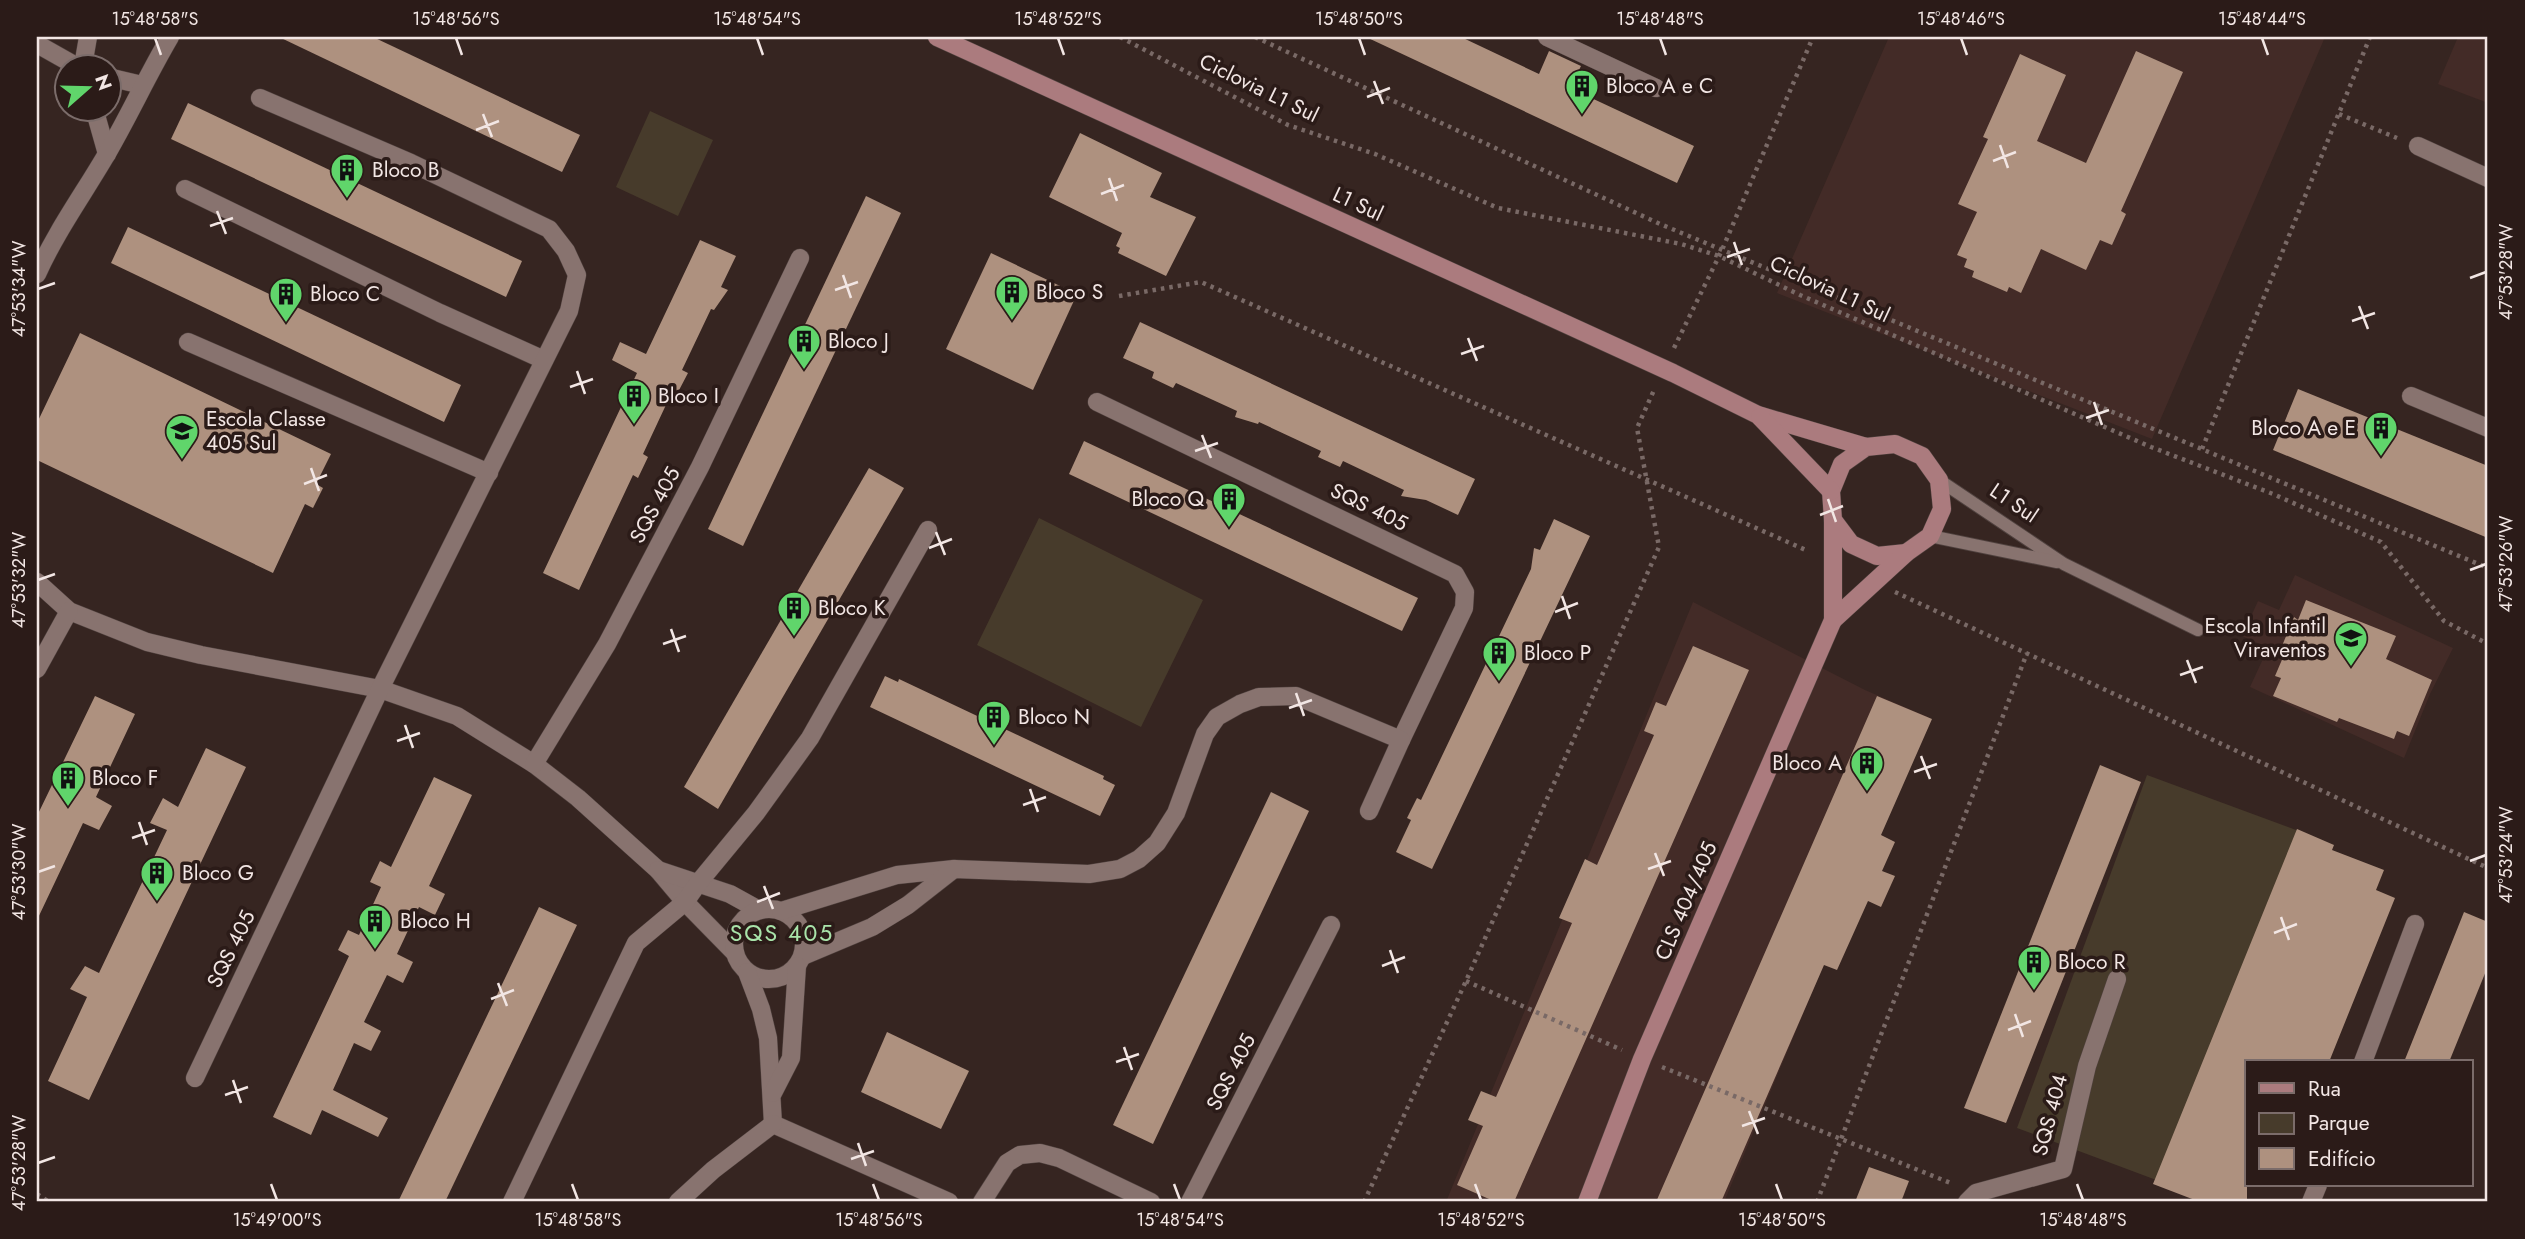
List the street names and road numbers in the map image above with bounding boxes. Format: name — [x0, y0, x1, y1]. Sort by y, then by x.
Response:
street label: Ciclovia L1 Sul — [1194, 46, 1324, 130]
street label: L1 Sul — [1328, 179, 1388, 229]
street label: Ciclovia L1 Sul — [1765, 248, 1895, 330]
street label: SQS 405 — [622, 461, 688, 549]
street label: SQS 405 — [1325, 475, 1413, 539]
street label: L1 Sul — [1984, 476, 2044, 530]
street label: CLS 404/405 — [1648, 837, 1724, 965]
street label: SQS 405 — [199, 905, 263, 993]
street label: SQS 405 — [1199, 1028, 1263, 1116]
street label: SQS 404 — [2025, 1071, 2075, 1159]

